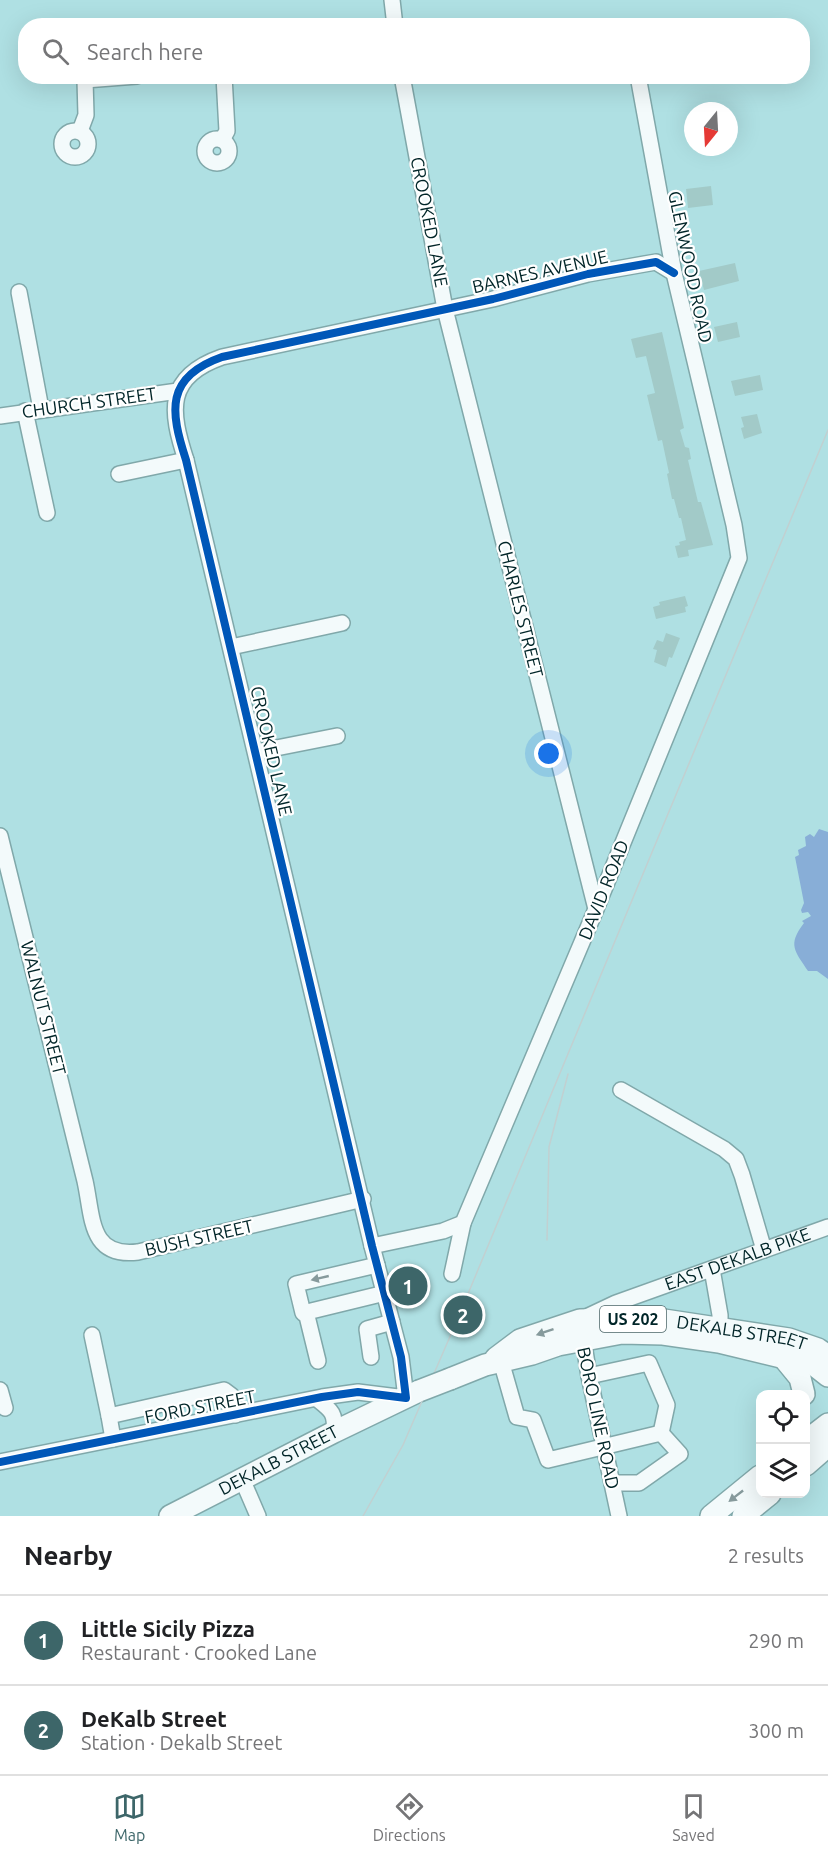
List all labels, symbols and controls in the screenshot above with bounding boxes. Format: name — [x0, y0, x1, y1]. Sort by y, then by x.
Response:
search box — [18, 18, 810, 84]
icon: search — [39, 35, 72, 68]
text: Search here — [87, 39, 203, 64]
north arrow — [684, 102, 738, 156]
street label: CROOKED LANE — [408, 155, 452, 289]
street label: GLENWOOD ROAD — [665, 189, 717, 345]
street label: BARNES AVENUE — [470, 246, 609, 296]
street label: CHURCH STREET — [20, 383, 157, 421]
street label: CHARLES STREET — [494, 538, 548, 679]
street label: CROOKED LANE — [247, 684, 297, 818]
your location — [534, 739, 563, 768]
street label: DAVID ROAD — [574, 837, 632, 942]
street label: WALNUT STREET — [18, 939, 70, 1077]
street label: BUSH STREET — [143, 1215, 255, 1259]
street label: EAST DEKALB PIKE — [662, 1223, 813, 1294]
pin: 1 — [388, 1264, 428, 1308]
one-way arrow — [311, 1274, 330, 1284]
pin: 2 — [444, 1292, 482, 1338]
road number: US 202 — [600, 1306, 666, 1332]
street label: DEKALB STREET — [675, 1311, 810, 1353]
one-way arrow — [536, 1328, 554, 1337]
street label: BORO LINE ROAD — [574, 1345, 624, 1491]
street label: FORD STREET — [143, 1385, 257, 1427]
map controls — [756, 1390, 810, 1498]
button: locate — [756, 1390, 810, 1444]
street label: DEKALB STREET — [215, 1421, 341, 1498]
button: layers — [756, 1444, 810, 1498]
one-way arrow — [728, 1490, 743, 1502]
text: Nearby — [24, 1541, 112, 1570]
text: 2 results — [728, 1544, 804, 1567]
text: Little Sicily Pizza — [81, 1616, 255, 1641]
text: 1 — [38, 1629, 49, 1652]
text: 290 m — [748, 1629, 804, 1652]
text: Restaurant · Crooked Lane — [81, 1641, 317, 1664]
text: DeKalb Street — [81, 1706, 227, 1731]
text: 2 — [38, 1719, 49, 1742]
text: 300 m — [748, 1719, 804, 1742]
text: Station · Dekalb Street — [81, 1731, 282, 1754]
tab: Map — [113, 1790, 146, 1844]
tab: Directions — [373, 1790, 446, 1844]
tab: Saved — [672, 1790, 715, 1844]

